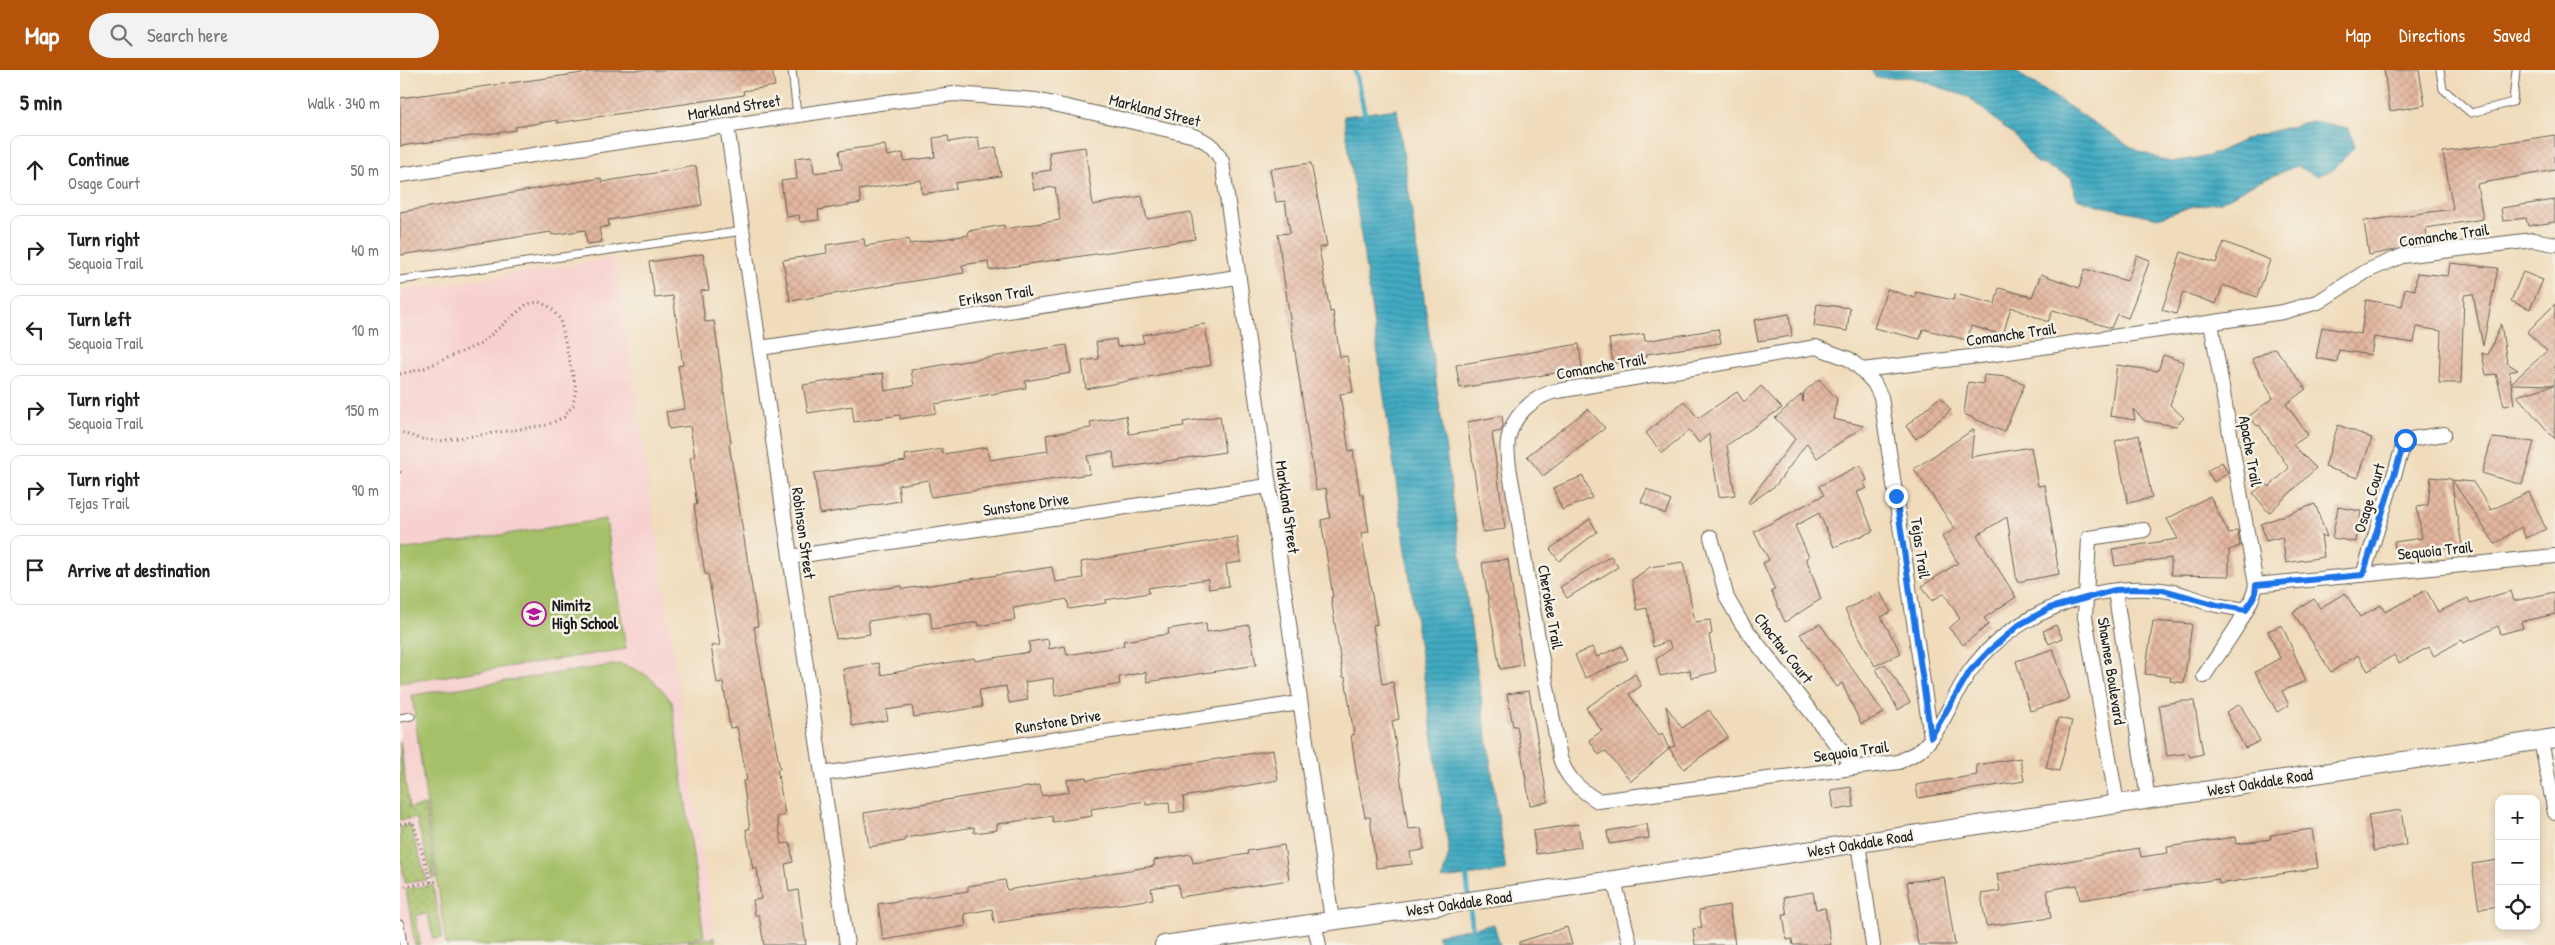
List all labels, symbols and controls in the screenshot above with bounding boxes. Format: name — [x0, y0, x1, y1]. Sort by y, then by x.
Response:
search box — [89, 13, 439, 58]
text: Map — [25, 19, 59, 51]
icon: search — [107, 21, 135, 49]
text: Search here — [147, 22, 228, 48]
text: Map — [2346, 23, 2371, 48]
text: Directions — [2399, 23, 2465, 48]
text: Saved — [2493, 23, 2530, 48]
text: 5 min — [20, 88, 62, 117]
street label: Markland Street — [1107, 88, 1204, 132]
street label: Markland Street — [686, 89, 782, 125]
text: Walk · 340 m — [308, 92, 380, 114]
text: Continue — [68, 146, 129, 172]
icon: ahead — [21, 156, 49, 184]
text: 50 m — [351, 159, 379, 181]
text: Osage Court — [68, 172, 140, 194]
street label: Comanche Trail — [2398, 218, 2491, 252]
text: Turn right — [68, 226, 139, 252]
icon: right — [21, 236, 49, 264]
text: 40 m — [351, 239, 379, 261]
text: Sequoia Trail — [68, 252, 143, 274]
street label: Erikson Trail — [957, 279, 1035, 311]
text: Turn left — [68, 306, 131, 332]
icon: left — [21, 316, 49, 344]
street label: Comanche Trail — [1965, 317, 2058, 351]
text: 10 m — [351, 319, 379, 341]
text: Sequoia Trail — [68, 332, 143, 354]
street label: Comanche Trail — [1555, 347, 1648, 385]
text: Turn right — [68, 386, 139, 412]
icon: right — [21, 396, 49, 424]
text: 150 m — [345, 399, 379, 421]
text: Sequoia Trail — [68, 412, 143, 434]
street label: Apache Trail — [2234, 414, 2268, 489]
route start — [2394, 429, 2417, 452]
street label: Markland Street — [1271, 459, 1305, 555]
street label: Osage Court — [2348, 460, 2390, 536]
text: Turn right — [68, 466, 139, 492]
icon: right — [21, 476, 49, 504]
text: 90 m — [351, 479, 379, 501]
route end — [1885, 485, 1908, 508]
street label: Robinson Street — [787, 486, 821, 581]
street label: Sunstone Drive — [982, 487, 1071, 521]
text: Tejas Trail — [68, 492, 130, 514]
street label: Tejas Trail — [1906, 516, 1936, 581]
street label: Sequoia Trail — [2396, 535, 2474, 565]
icon: arrive — [21, 556, 49, 584]
text: Arrive at destination — [68, 557, 210, 583]
street label: Cherokee Trail — [1533, 563, 1569, 652]
place label: Nimitz High School — [552, 594, 619, 635]
school or university icon: Nimitz High School — [521, 601, 547, 627]
street label: Choctaw Court — [1749, 608, 1819, 688]
street label: Shawnee Boulevard — [2093, 616, 2131, 726]
street label: Runstone Drive — [1014, 703, 1103, 739]
street label: Sequoia Trail — [1812, 735, 1891, 767]
street label: West Oakdale Road — [2206, 763, 2314, 801]
map controls — [2495, 795, 2540, 930]
button: + — [2495, 795, 2540, 840]
street label: West Oakdale Road — [1806, 824, 1914, 862]
button: − — [2495, 840, 2540, 885]
street label: West Oakdale Road — [1405, 885, 1513, 921]
button: locate — [2495, 885, 2540, 930]

